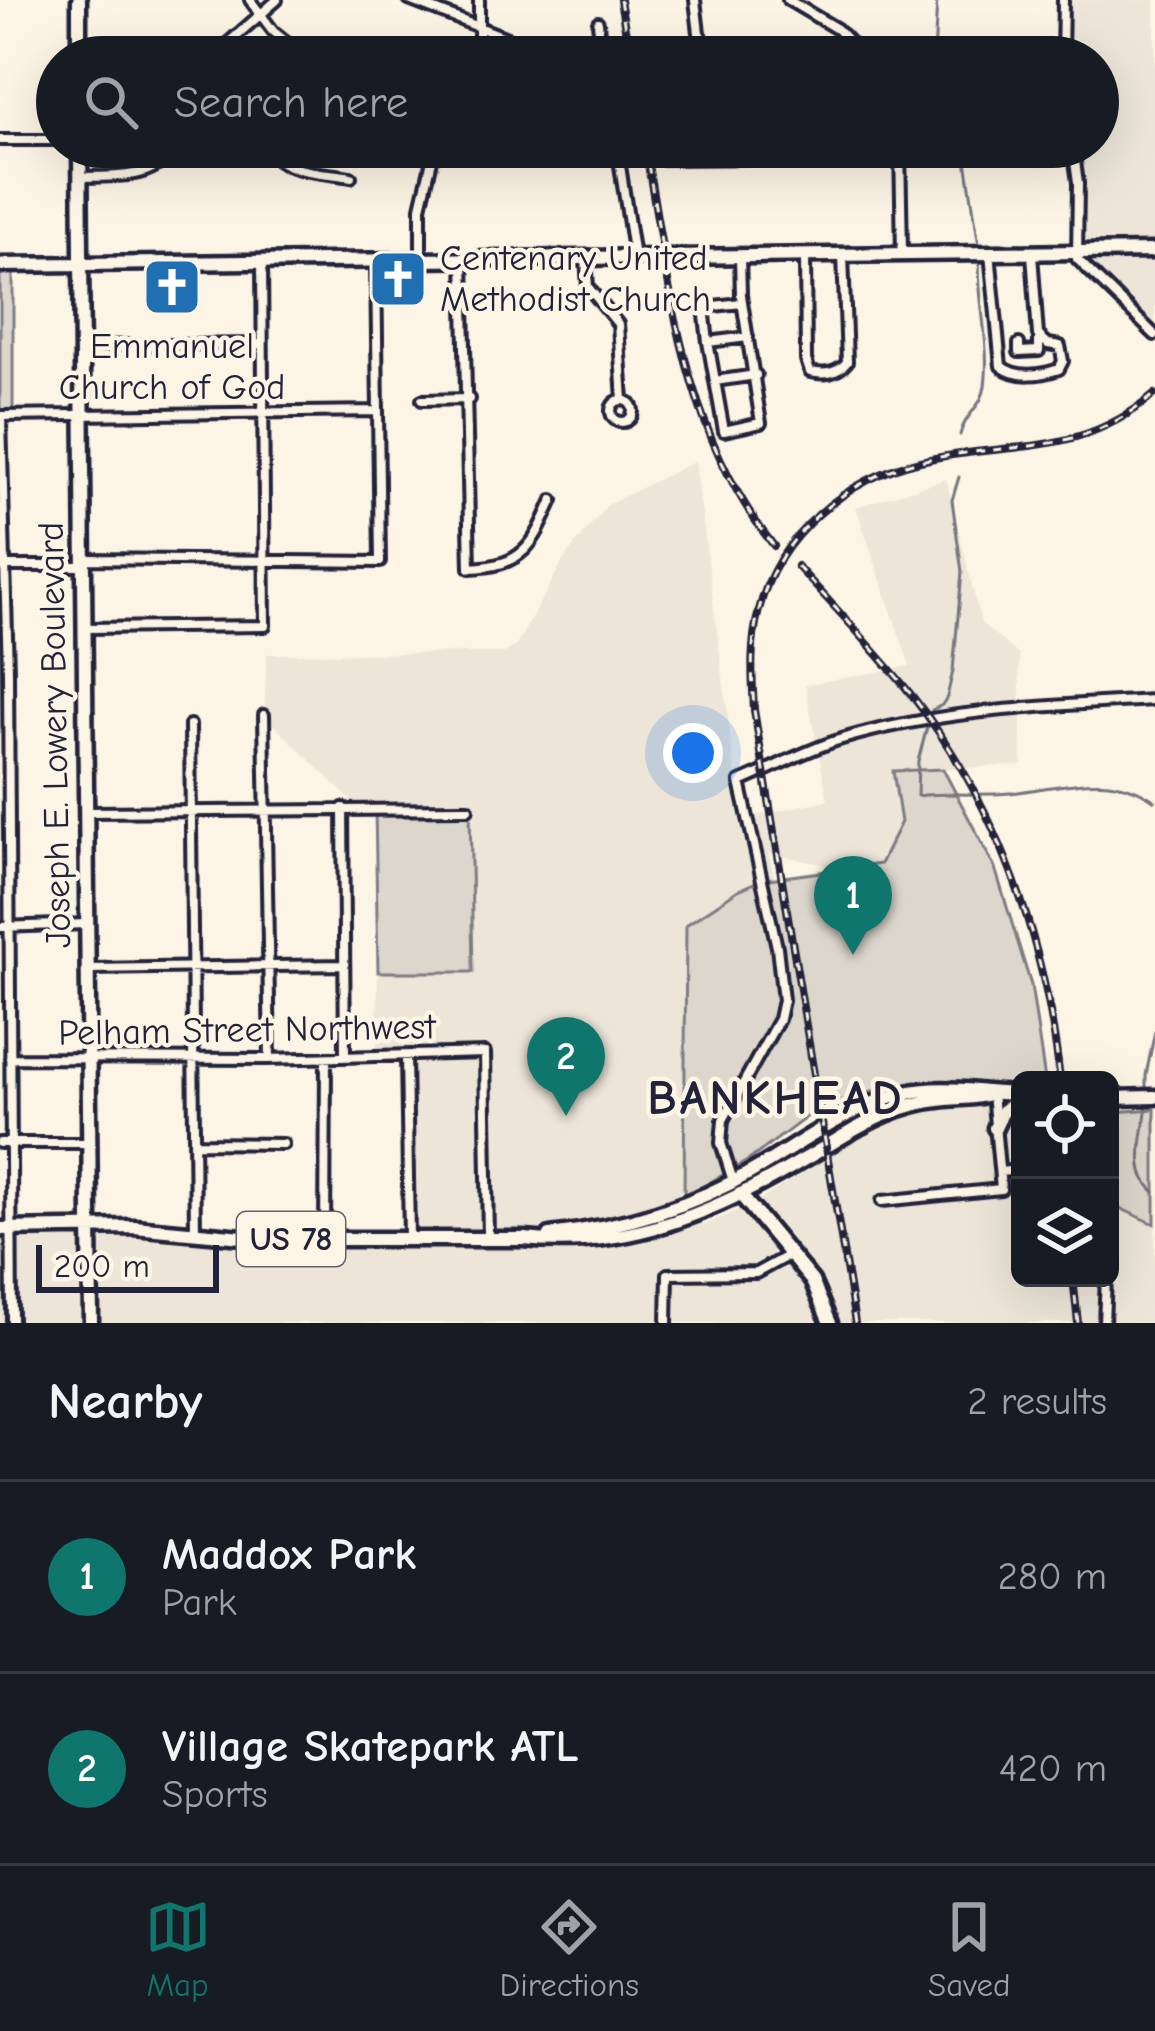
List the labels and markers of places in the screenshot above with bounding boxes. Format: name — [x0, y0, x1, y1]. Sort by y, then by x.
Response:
place label: Centenary United Methodist Church — [440, 238, 711, 320]
church icon: Centenary United Methodist Church — [367, 248, 429, 310]
church icon: Emmanuel Church of God — [141, 256, 203, 318]
place label: Emmanuel Church of God — [59, 326, 285, 408]
pin: 1 — [814, 856, 892, 955]
pin: 2 — [527, 1017, 605, 1116]

